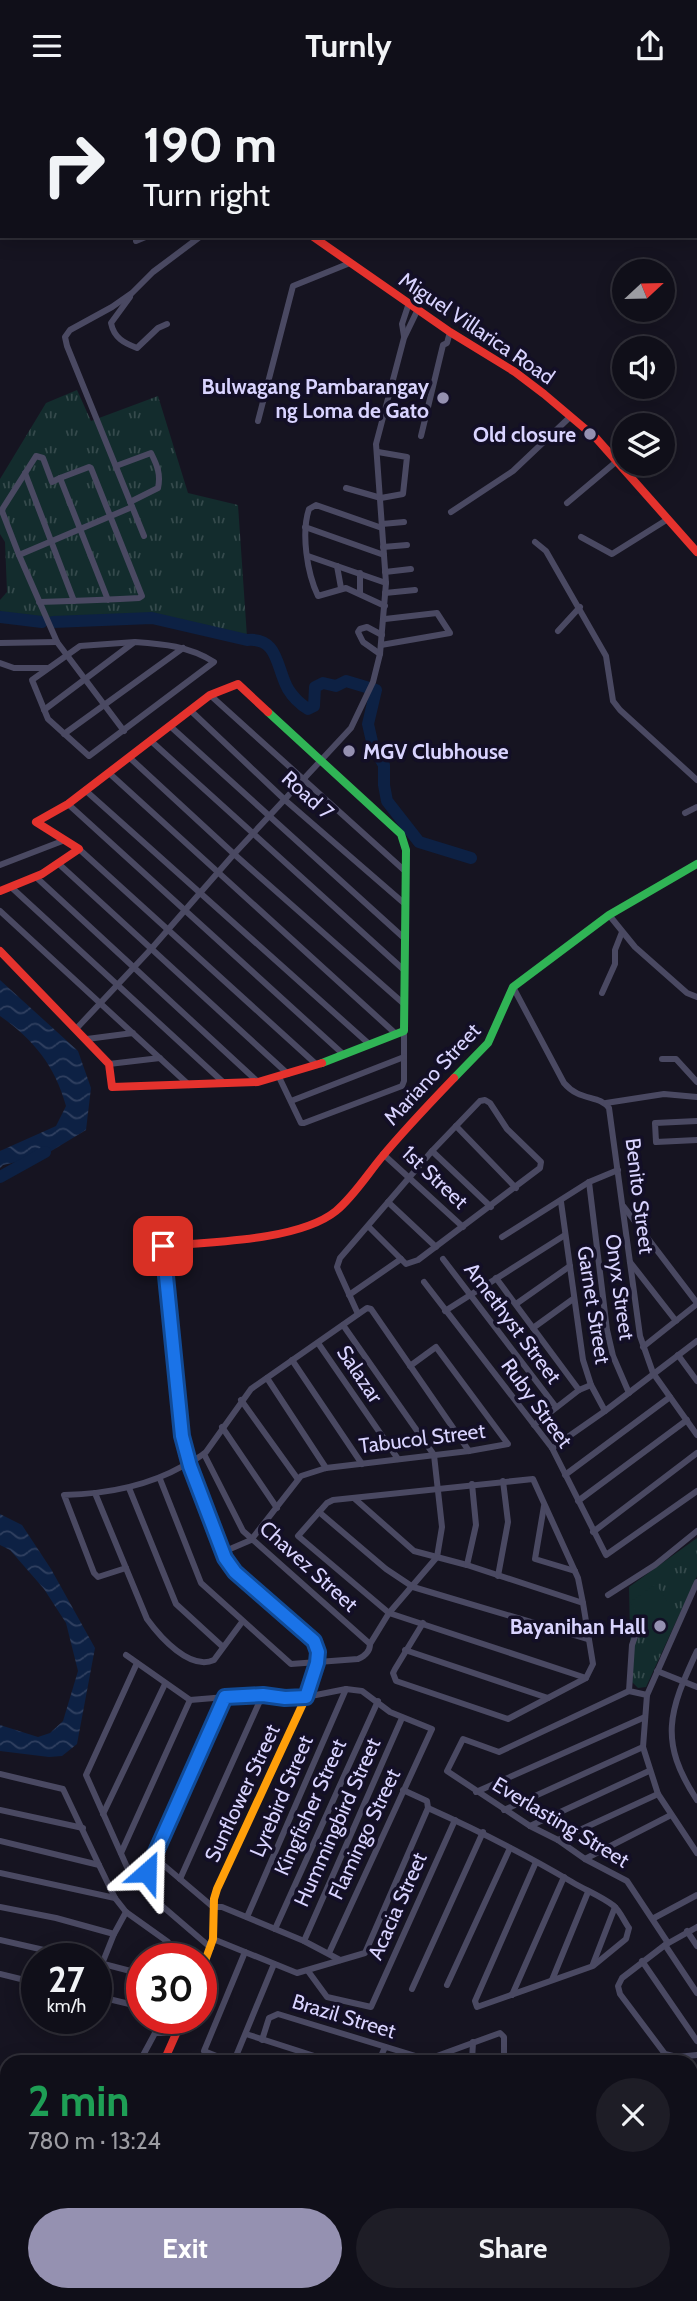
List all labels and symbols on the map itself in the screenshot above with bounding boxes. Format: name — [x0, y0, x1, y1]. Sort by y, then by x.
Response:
north arrow — [612, 259, 676, 322]
street label: Miguel Villarica Road — [394, 267, 560, 389]
place label: Bulwagang Pambarangay ng Loma de Gato — [201, 374, 430, 423]
marker: Bulwagang Pambarangay ng Loma de Gato — [435, 390, 451, 406]
place label: Old closure — [473, 422, 576, 447]
marker: Old closure — [582, 426, 598, 442]
place label: MGV Clubhouse — [363, 739, 509, 764]
marker: MGV Clubhouse — [341, 743, 357, 759]
street label: Road 7 — [277, 765, 339, 825]
street label: Mariano Street — [378, 1018, 486, 1130]
street label: Benito Street — [620, 1137, 660, 1255]
street label: 1st Street — [397, 1140, 473, 1214]
pin — [133, 1216, 193, 1276]
street label: Onyx Street — [600, 1232, 640, 1342]
street label: Garnet Street — [572, 1244, 616, 1366]
street label: Amethyst Street — [459, 1257, 567, 1389]
street label: Salazar — [332, 1340, 388, 1408]
street label: Ruby Street — [496, 1354, 578, 1452]
street label: Tabucol Street — [357, 1418, 487, 1458]
street label: Chavez Street — [255, 1515, 363, 1617]
place label: Bayanihan Hall — [510, 1614, 646, 1639]
marker: Bayanihan Hall — [652, 1618, 668, 1634]
street label: Sunflower Street — [199, 1720, 285, 1866]
street label: Lyrebird Street — [244, 1732, 318, 1860]
street label: Hummingbird Street — [289, 1734, 385, 1910]
street label: Kingfisher Street — [269, 1735, 351, 1879]
street label: Flamingo Street — [323, 1765, 405, 1903]
street label: Everlasting Street — [488, 1771, 634, 1873]
position arrow — [110, 1835, 184, 1909]
street label: Acacia Street — [362, 1848, 432, 1964]
speed limit sign: 30 — [126, 1943, 217, 2034]
street label: Brazil Street — [289, 1988, 399, 2044]

